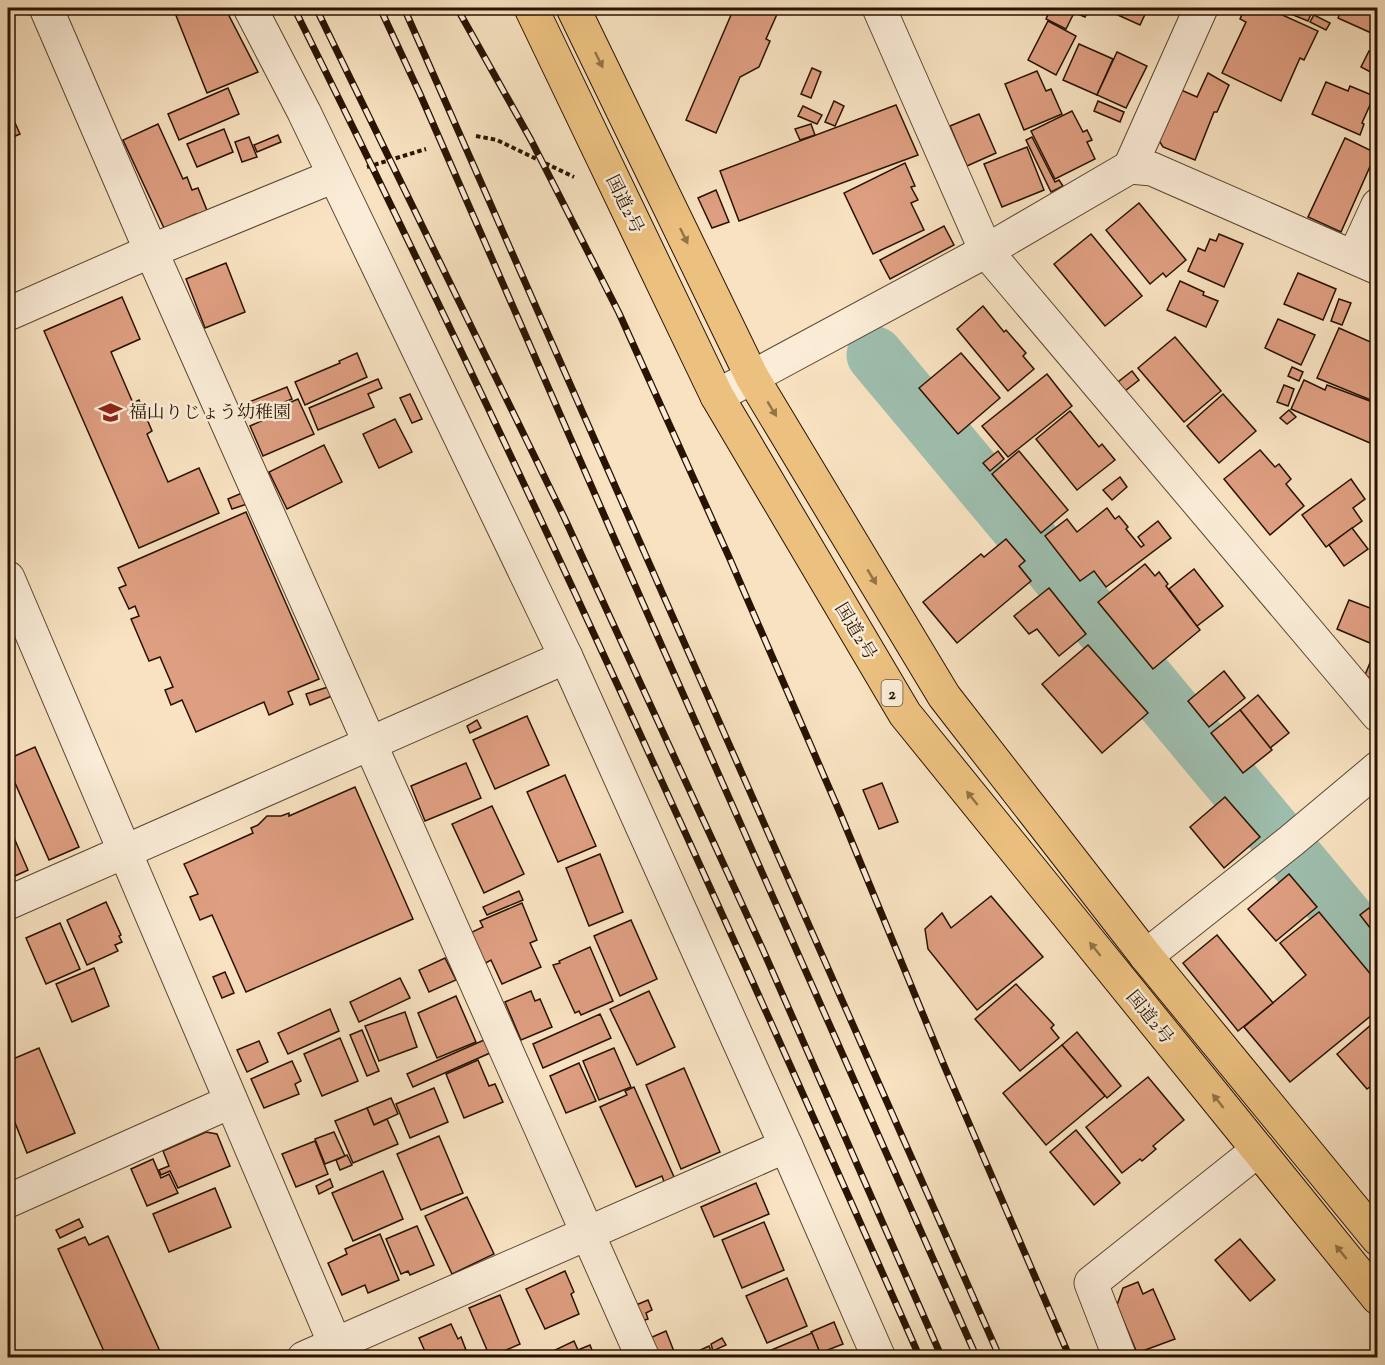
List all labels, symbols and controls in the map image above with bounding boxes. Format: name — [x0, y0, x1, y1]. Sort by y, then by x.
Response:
one-way arrow — [594, 52, 603, 69]
street label: 国道2号 — [598, 171, 649, 239]
one-way arrow — [679, 227, 689, 244]
school or university icon: 福山りじょう幼稚園 — [98, 399, 124, 425]
place label: 福山りじょう幼稚園 — [129, 401, 291, 427]
one-way arrow — [767, 401, 777, 418]
one-way arrow — [867, 569, 878, 585]
street label: 国道2号 — [827, 599, 882, 665]
road number: 2 — [882, 680, 902, 706]
one-way arrow — [966, 790, 979, 806]
one-way arrow — [1089, 941, 1102, 957]
street label: 国道2号 — [1119, 986, 1178, 1051]
one-way arrow — [1212, 1094, 1225, 1109]
one-way arrow — [1334, 1244, 1347, 1260]

